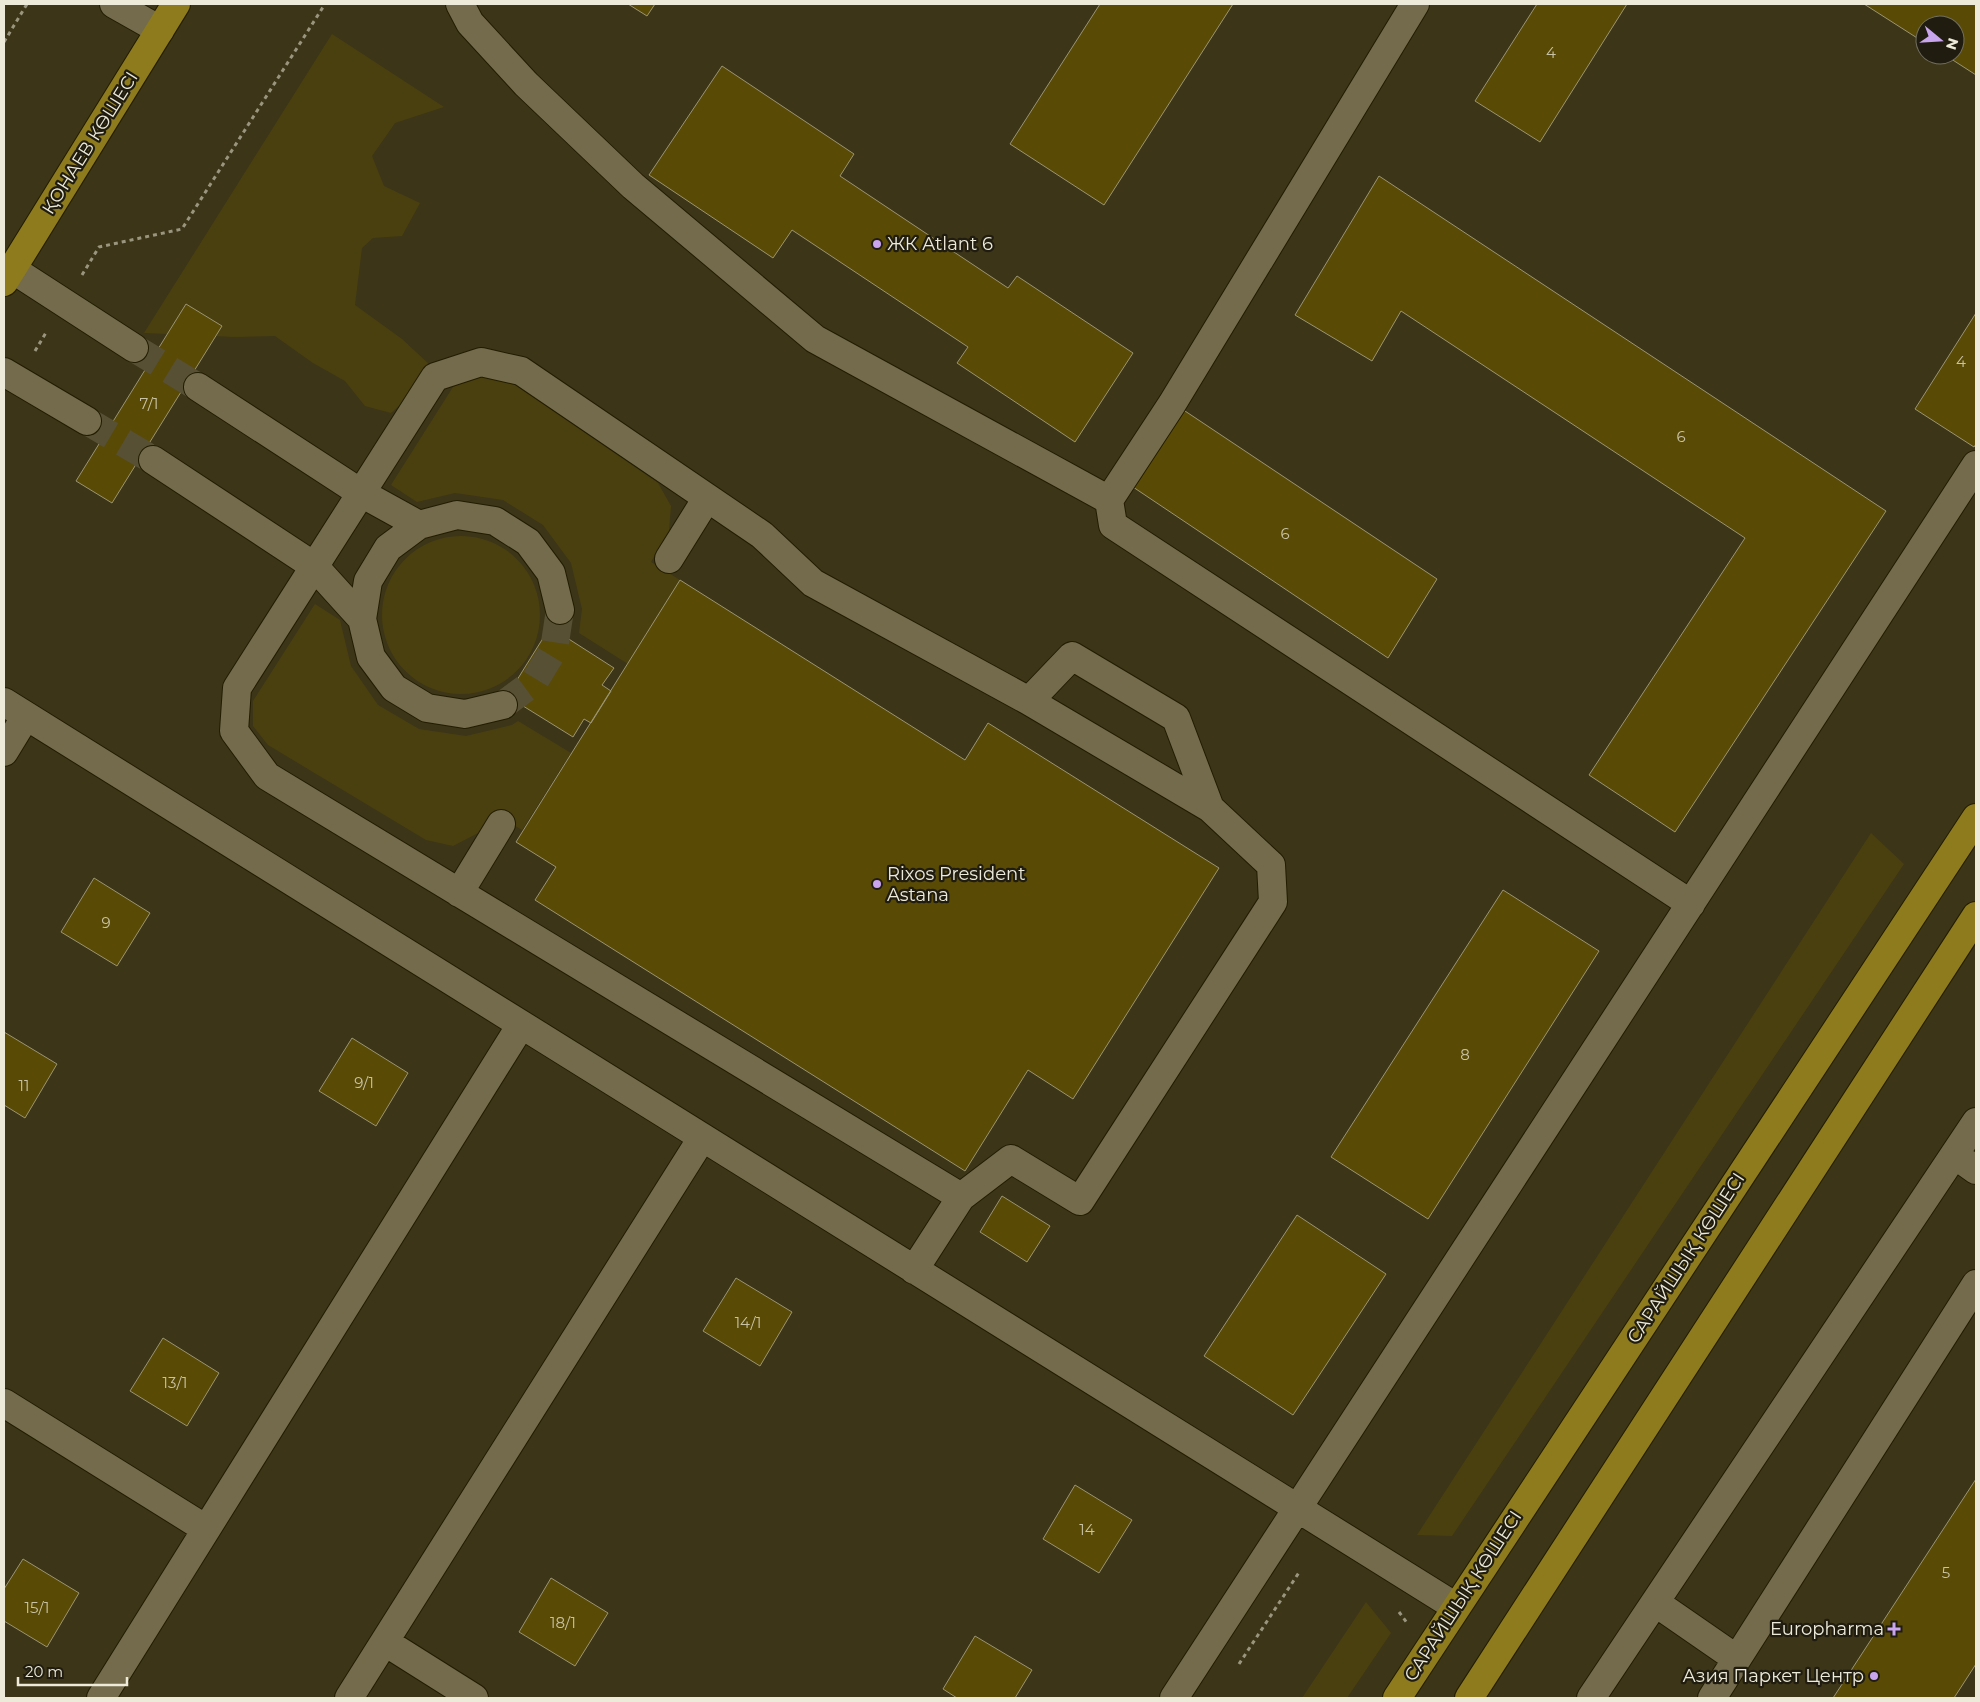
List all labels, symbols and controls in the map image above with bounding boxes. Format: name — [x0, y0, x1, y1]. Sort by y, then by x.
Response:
north arrow — [1915, 15, 1965, 65]
text: N — [1942, 36, 1963, 52]
house number: 4 — [1546, 43, 1556, 62]
street label: ҚОНАЕВ КӨШЕСІ — [37, 68, 143, 218]
place label: ЖК Atlant 6 — [887, 233, 993, 255]
marker: ЖК Atlant 6 — [871, 238, 883, 250]
house number: 4 — [1956, 352, 1966, 371]
house number: 7/1 — [139, 394, 159, 413]
house number: 6 — [1676, 427, 1686, 446]
house number: 6 — [1280, 524, 1290, 543]
place label: Rixos President Astana — [887, 863, 1026, 906]
marker: Rixos President Astana — [871, 878, 883, 890]
house number: 9 — [101, 913, 111, 932]
house number: 8 — [1460, 1045, 1470, 1064]
house number: 9/1 — [354, 1073, 374, 1092]
house number: 11 — [19, 1076, 29, 1095]
street label: САРАЙШЫҚ КӨШЕСІ — [1623, 1169, 1749, 1347]
house number: 14/1 — [735, 1313, 761, 1332]
house number: 13/1 — [163, 1373, 187, 1392]
street label: САРАЙШЫҚ КӨШЕСІ — [1400, 1507, 1526, 1685]
house number: 14 — [1079, 1520, 1095, 1539]
house number: 5 — [1942, 1563, 1950, 1582]
house number: 15/1 — [25, 1598, 49, 1617]
house number: 18/1 — [550, 1613, 576, 1632]
place label: Europharma — [1770, 1618, 1884, 1640]
marker: Europharma — [1888, 1623, 1900, 1635]
scale bar — [18, 1654, 126, 1686]
text: 20 m — [25, 1662, 63, 1681]
place label: Азия Паркет Центр — [1682, 1665, 1864, 1687]
marker: Азия Паркет Центр — [1868, 1670, 1880, 1682]

